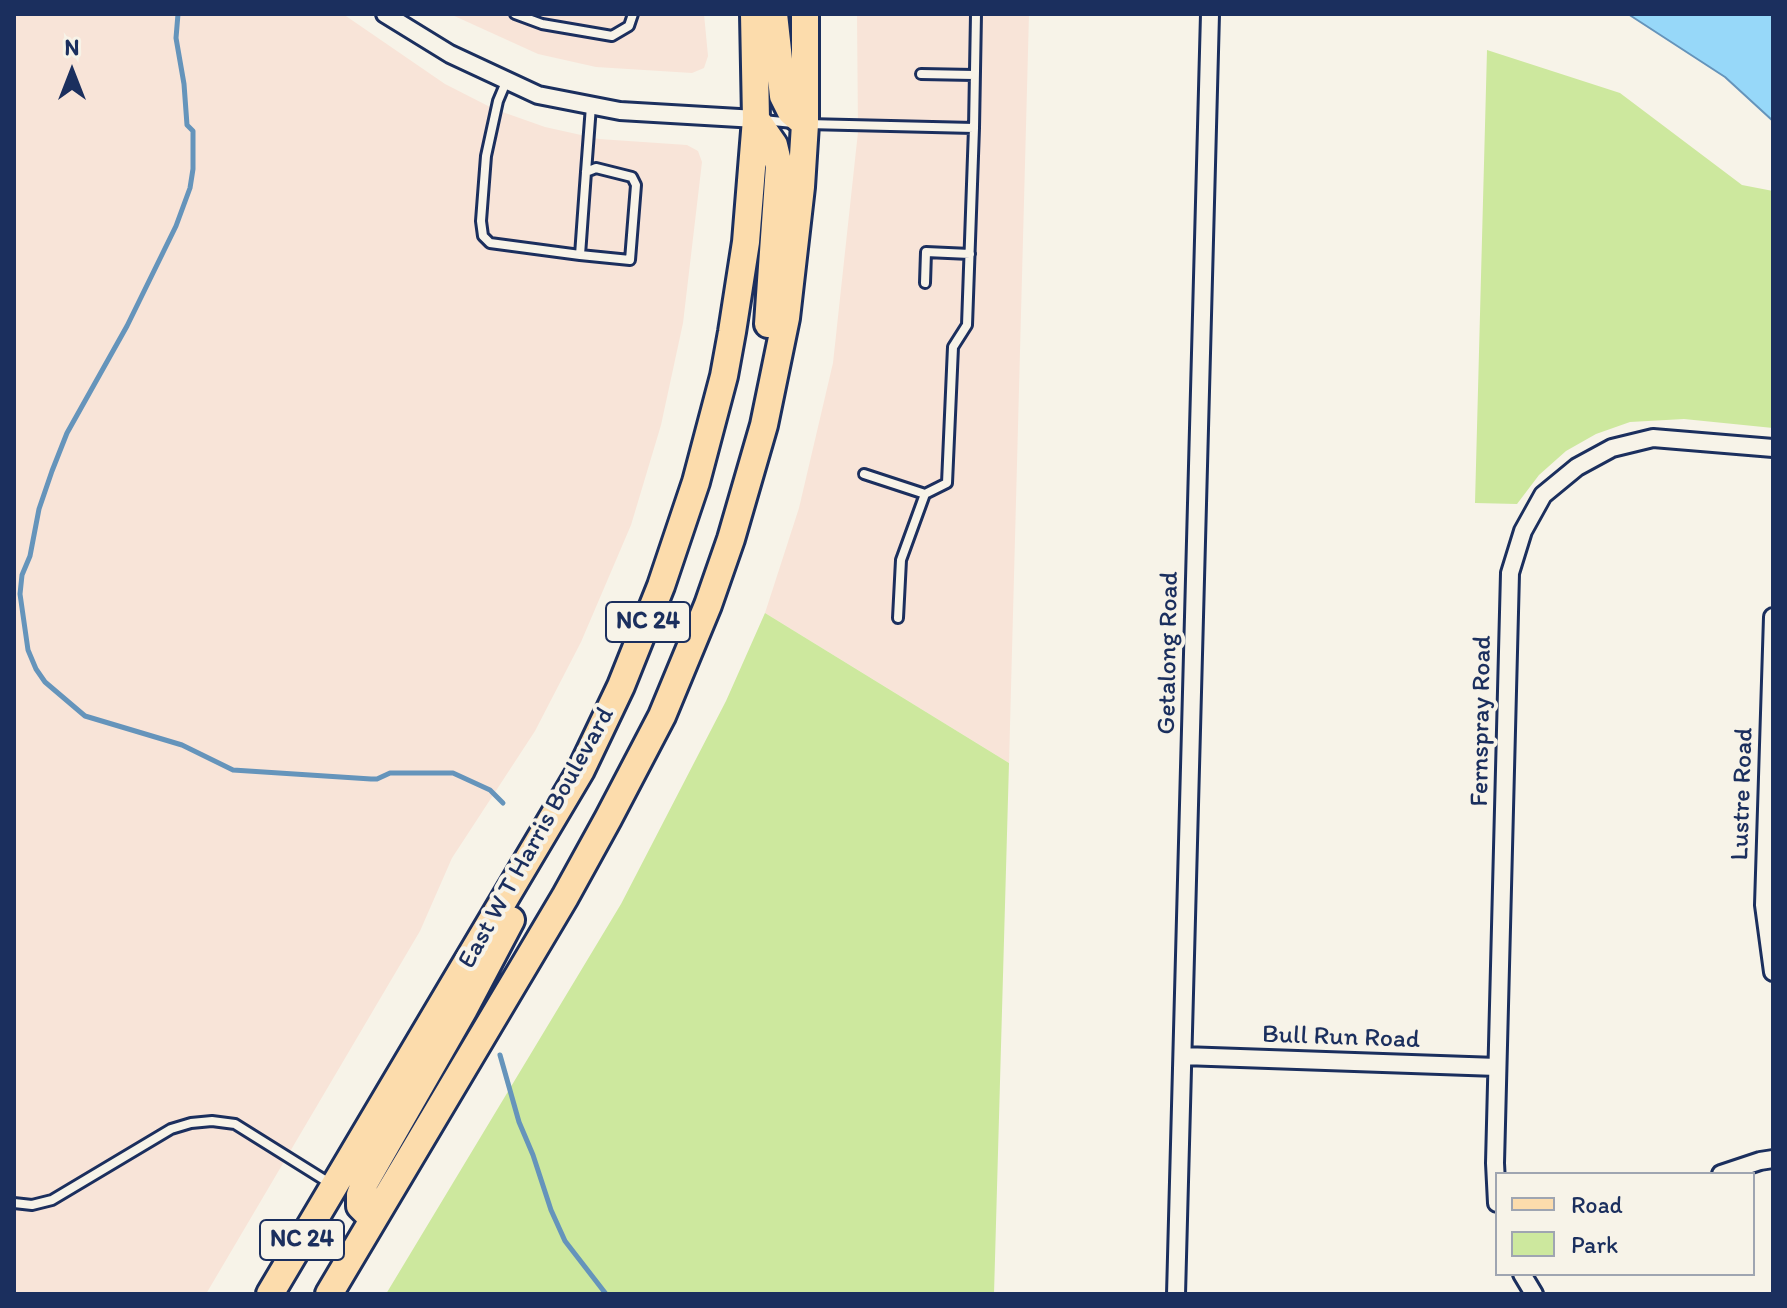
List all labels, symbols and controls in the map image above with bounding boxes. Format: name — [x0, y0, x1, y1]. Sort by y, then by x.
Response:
north arrow — [32, 32, 112, 112]
text: N — [65, 34, 79, 61]
street label: Getalong Road — [1152, 571, 1186, 735]
road number: NC 24 — [606, 602, 690, 642]
street label: Fernspray Road — [1465, 635, 1499, 807]
street label: East W T Harris Boulevard — [452, 702, 622, 974]
street label: Lustre Road — [1725, 727, 1761, 861]
street label: Bull Run Road — [1261, 1020, 1421, 1056]
legend — [1495, 1172, 1755, 1276]
text: Road — [1571, 1190, 1623, 1219]
road number: NC 24 — [260, 1220, 344, 1260]
text: Park — [1571, 1230, 1618, 1259]

